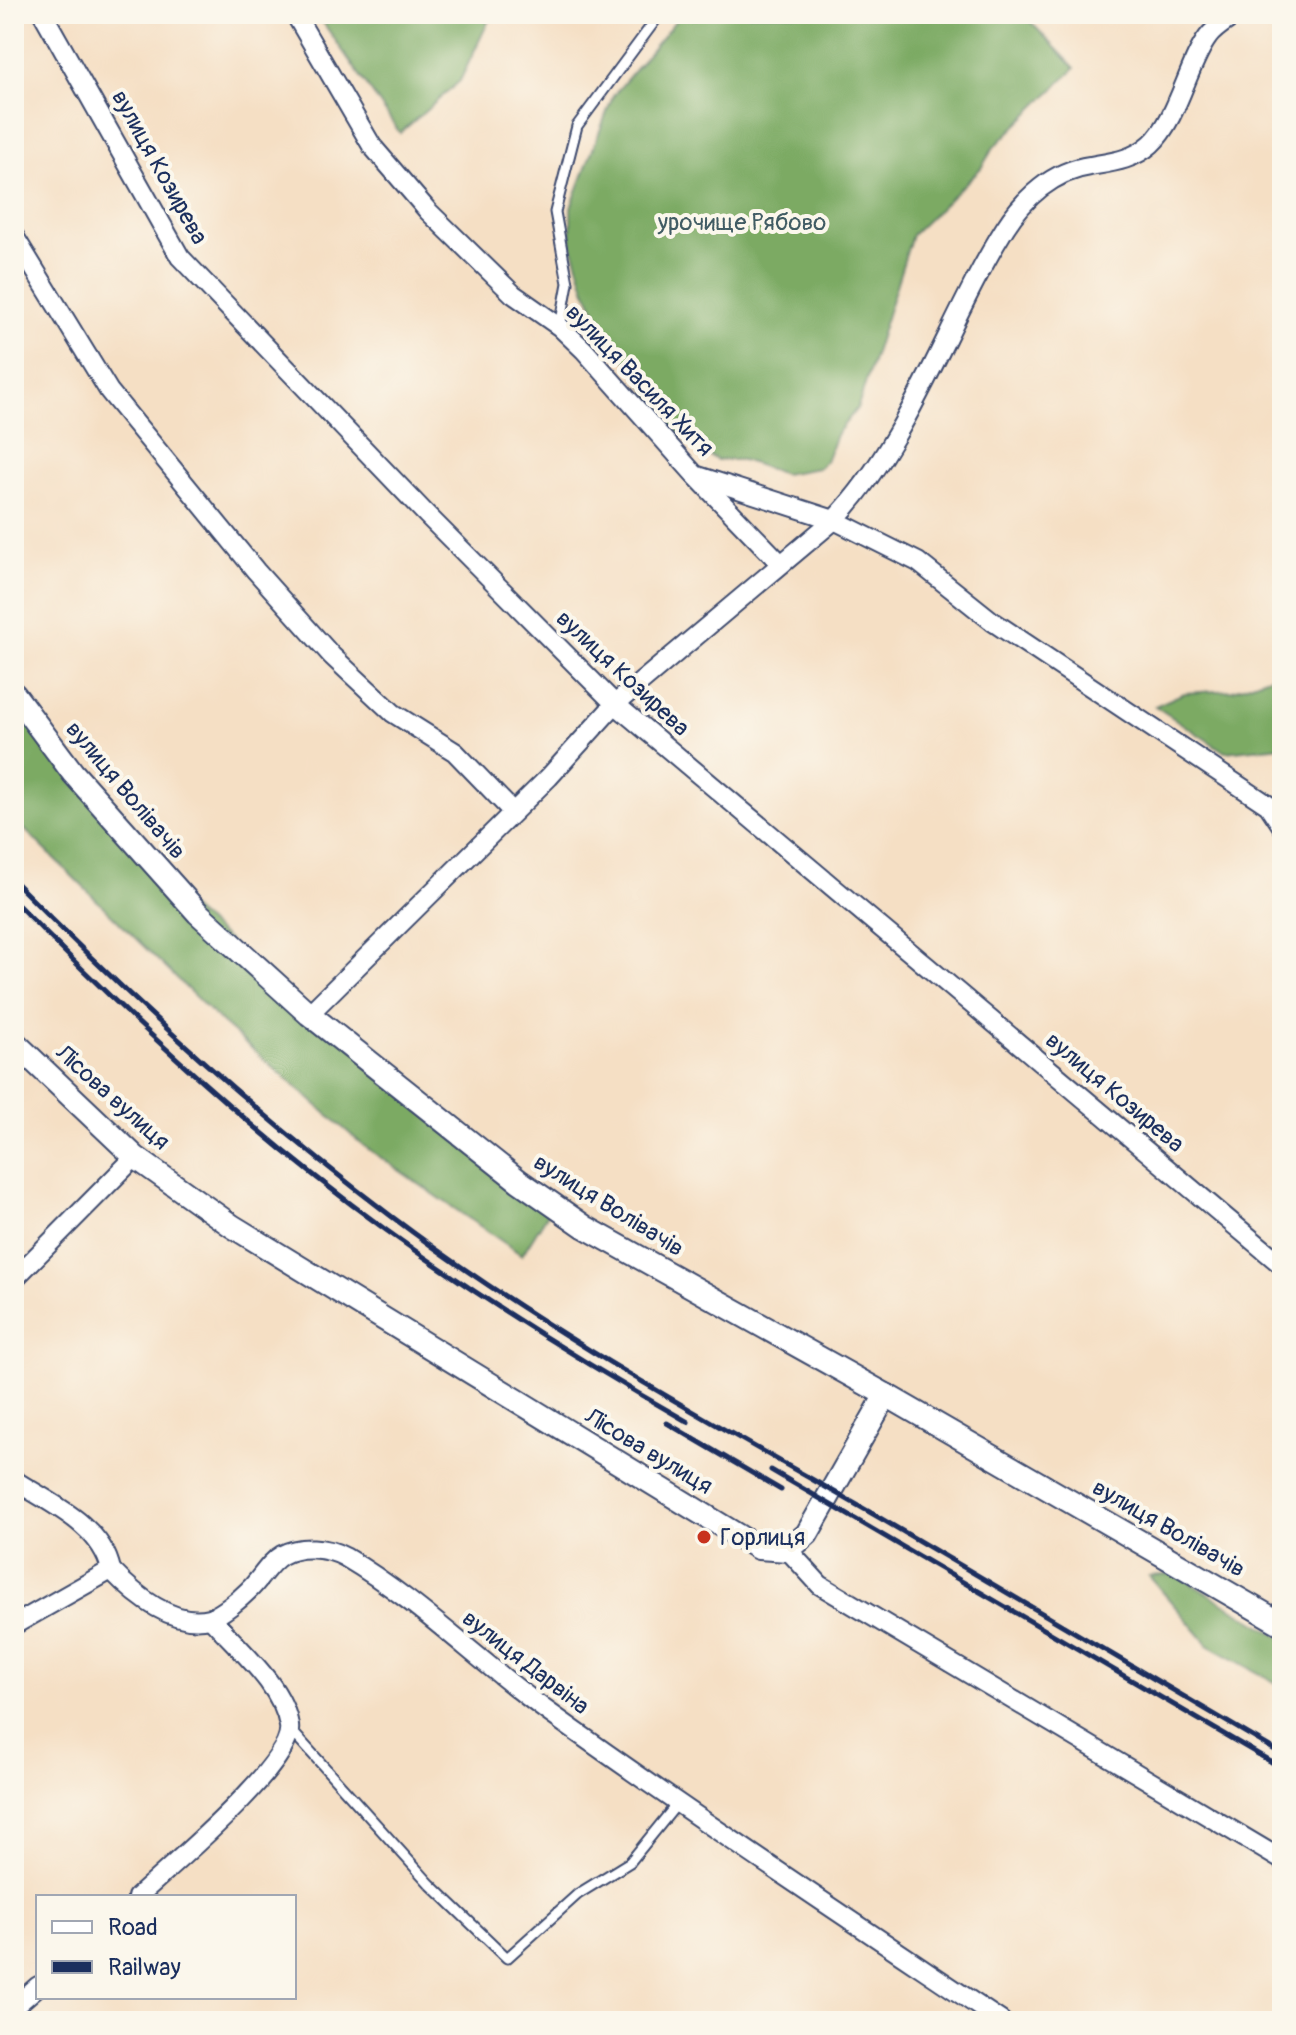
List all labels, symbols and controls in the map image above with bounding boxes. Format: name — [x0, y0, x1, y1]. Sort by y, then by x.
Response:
street label: вулиця Козирева — [105, 85, 214, 249]
park label: урочище Рябово — [657, 208, 826, 237]
street label: вулиця Василя Хитя — [560, 298, 720, 463]
street label: вулиця Козирева — [550, 604, 695, 743]
street label: вулиця Волівачів — [59, 715, 192, 865]
street label: вулиця Козирева — [1039, 1026, 1190, 1159]
street label: Лісова вулиця — [49, 1038, 176, 1156]
street label: вулиця Волівачів — [528, 1148, 689, 1263]
street label: Лісова вулиця — [579, 1401, 718, 1501]
street label: вулиця Волівачів — [1087, 1473, 1250, 1584]
place label: Горлиця — [720, 1523, 805, 1552]
marker: Горлиця — [695, 1528, 713, 1546]
street label: вулиця Дарвіна — [456, 1604, 595, 1721]
legend — [36, 1895, 296, 1999]
text: Road — [108, 1913, 158, 1942]
text: Railway — [108, 1953, 181, 1982]

